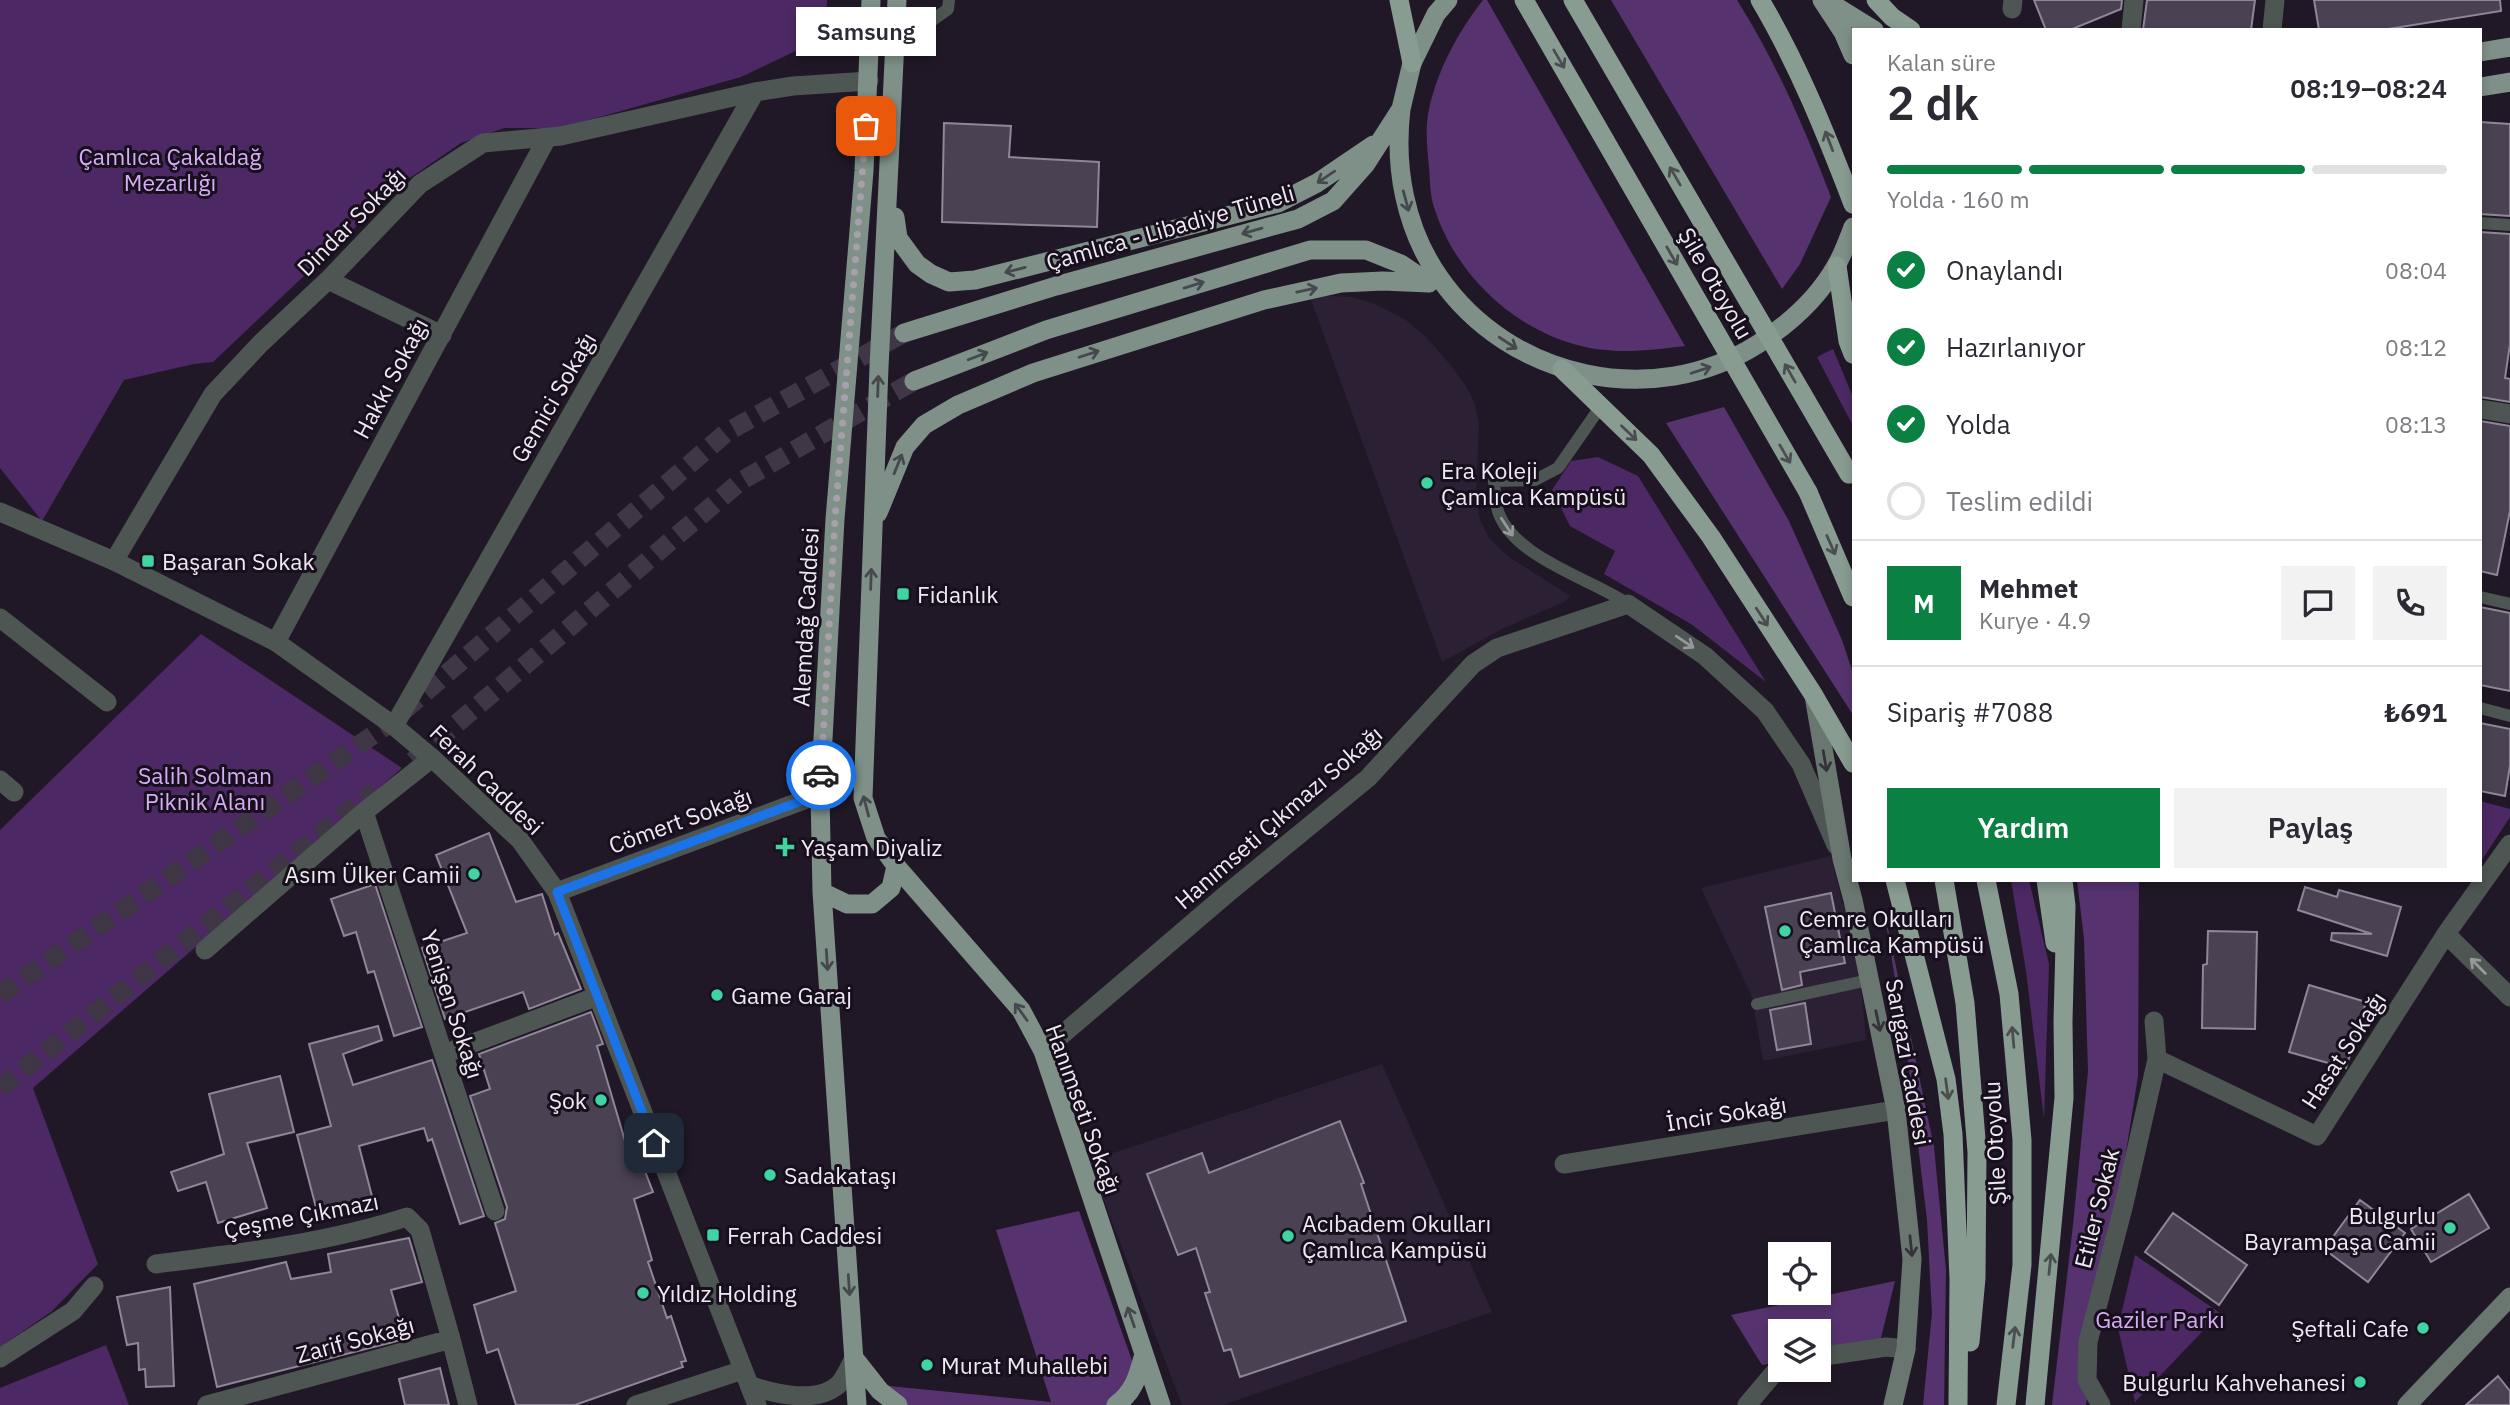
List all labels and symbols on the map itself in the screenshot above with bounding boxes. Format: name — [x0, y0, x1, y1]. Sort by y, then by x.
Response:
callout: Samsung — [796, 7, 936, 56]
one-way arrow — [1552, 49, 1566, 69]
pin — [836, 96, 896, 156]
one-way arrow — [1821, 130, 1834, 152]
park label: Çamlıca Çakaldağ Mezarlığı — [79, 141, 261, 197]
street label: Dindar Sokağı — [290, 160, 412, 282]
one-way arrow — [1668, 167, 1682, 187]
one-way arrow — [1316, 170, 1336, 184]
street label: Çamlıca - Libadiye Tüneli — [1042, 177, 1298, 277]
one-way arrow — [1401, 190, 1414, 212]
street label: Şile Otoyolu — [1672, 222, 1760, 344]
one-way arrow — [1241, 226, 1263, 239]
one-way arrow — [1665, 246, 1679, 266]
one-way arrow — [1004, 264, 1027, 277]
one-way arrow — [1183, 277, 1205, 290]
one-way arrow — [1295, 283, 1318, 297]
street label: Hakkı Sokağı — [346, 312, 434, 444]
street label: Gemici Sokağı — [504, 326, 602, 468]
one-way arrow — [1498, 336, 1517, 350]
one-way arrow — [1078, 347, 1100, 359]
one-way arrow — [966, 349, 988, 361]
one-way arrow — [1690, 363, 1712, 375]
one-way arrow — [1783, 363, 1797, 383]
one-way arrow — [872, 374, 885, 397]
one-way arrow — [1620, 424, 1637, 441]
one-way arrow — [1779, 443, 1793, 463]
one-way arrow — [893, 454, 906, 475]
place label: Era Koleji Çamlıca Kampüsü — [1441, 455, 1626, 511]
marker: Era Koleji Çamlıca Kampüsü — [1419, 475, 1435, 491]
one-way arrow — [1501, 516, 1515, 536]
street label: Alemdağ Caddesi — [785, 526, 825, 708]
one-way arrow — [1825, 533, 1838, 555]
place label: Başaran Sokak — [162, 546, 315, 576]
marker: Başaran Sokak — [140, 553, 156, 569]
one-way arrow — [864, 568, 877, 591]
place label: Fidanlık — [917, 579, 998, 609]
marker: Fidanlık — [895, 586, 911, 602]
one-way arrow — [1755, 606, 1769, 626]
one-way arrow — [1674, 635, 1694, 649]
street label: Ferah Caddesi — [424, 717, 550, 841]
street label: Hanımseti Çıkmazı Sokağı — [1168, 719, 1388, 915]
courier — [786, 740, 856, 810]
one-way arrow — [1819, 749, 1832, 772]
park label: Salih Solman Piknik Alanı — [138, 760, 272, 816]
street label: Cömert Sokağı — [604, 780, 756, 860]
one-way arrow — [859, 795, 872, 818]
place label: Yaşam Diyaliz — [801, 832, 942, 862]
marker: Yaşam Diyaliz — [775, 837, 795, 857]
place label: Asım Ülker Camii — [285, 859, 460, 889]
marker: Asım Ülker Camii — [466, 866, 482, 882]
place label: Cemre Okulları Çamlıca Kampüsü — [1799, 903, 1984, 959]
marker: Cemre Okulları Çamlıca Kampüsü — [1777, 923, 1793, 939]
street label: Yenişen Sokağı — [415, 926, 491, 1082]
one-way arrow — [821, 949, 834, 971]
one-way arrow — [2470, 957, 2487, 974]
street label: Sarıgazi Caddesi — [1880, 976, 1938, 1148]
place label: Game Garaj — [731, 980, 852, 1010]
street label: Hasat Sokağı — [2294, 986, 2392, 1114]
marker: Game Garaj — [709, 987, 725, 1003]
one-way arrow — [1013, 1003, 1028, 1022]
one-way arrow — [1871, 1009, 1885, 1032]
street label: Hanımseti Sokağı — [1039, 1020, 1129, 1198]
one-way arrow — [2006, 1026, 2019, 1049]
one-way arrow — [1940, 1077, 1953, 1100]
street label: Şile Otoyolu — [1976, 1080, 2012, 1206]
place label: Şok — [549, 1085, 587, 1115]
street label: İncir Sokağı — [1663, 1089, 1789, 1137]
marker: Şok — [593, 1092, 609, 1108]
pin — [624, 1113, 684, 1173]
street label: Etiler Sokak — [2067, 1145, 2125, 1271]
place label: Sadakataşı — [784, 1160, 897, 1190]
marker: Sadakataşı — [762, 1167, 778, 1183]
street label: Çeşme Çıkmazı — [221, 1185, 381, 1245]
place label: Bulgurlu Bayrampaşa Camii — [2244, 1200, 2436, 1256]
place label: Acıbadem Okulları Çamlıca Kampüsü — [1302, 1208, 1491, 1264]
place label: Ferrah Caddesi — [727, 1220, 882, 1250]
marker: Bulgurlu Bayrampaşa Camii — [2442, 1220, 2458, 1236]
marker: Ferrah Caddesi — [705, 1227, 721, 1243]
marker: Acıbadem Okulları Çamlıca Kampüsü — [1280, 1228, 1296, 1244]
one-way arrow — [1904, 1234, 1917, 1257]
one-way arrow — [2044, 1253, 2057, 1276]
one-way arrow — [843, 1273, 856, 1296]
place label: Yıldız Holding — [657, 1278, 797, 1308]
marker: Yıldız Holding — [635, 1285, 651, 1301]
park label: Gaziler Parkı — [2095, 1304, 2225, 1334]
one-way arrow — [1124, 1306, 1137, 1328]
street label: Zarif Sokağı — [293, 1309, 417, 1369]
place label: Şeftali Cafe — [2291, 1313, 2409, 1343]
marker: Şeftali Cafe — [2415, 1320, 2431, 1336]
one-way arrow — [2008, 1326, 2021, 1349]
place label: Murat Muhallebi — [941, 1350, 1108, 1380]
marker: Murat Muhallebi — [919, 1357, 935, 1373]
place label: Bulgurlu Kahvehanesi — [2122, 1367, 2346, 1397]
marker: Bulgurlu Kahvehanesi — [2352, 1374, 2368, 1390]

